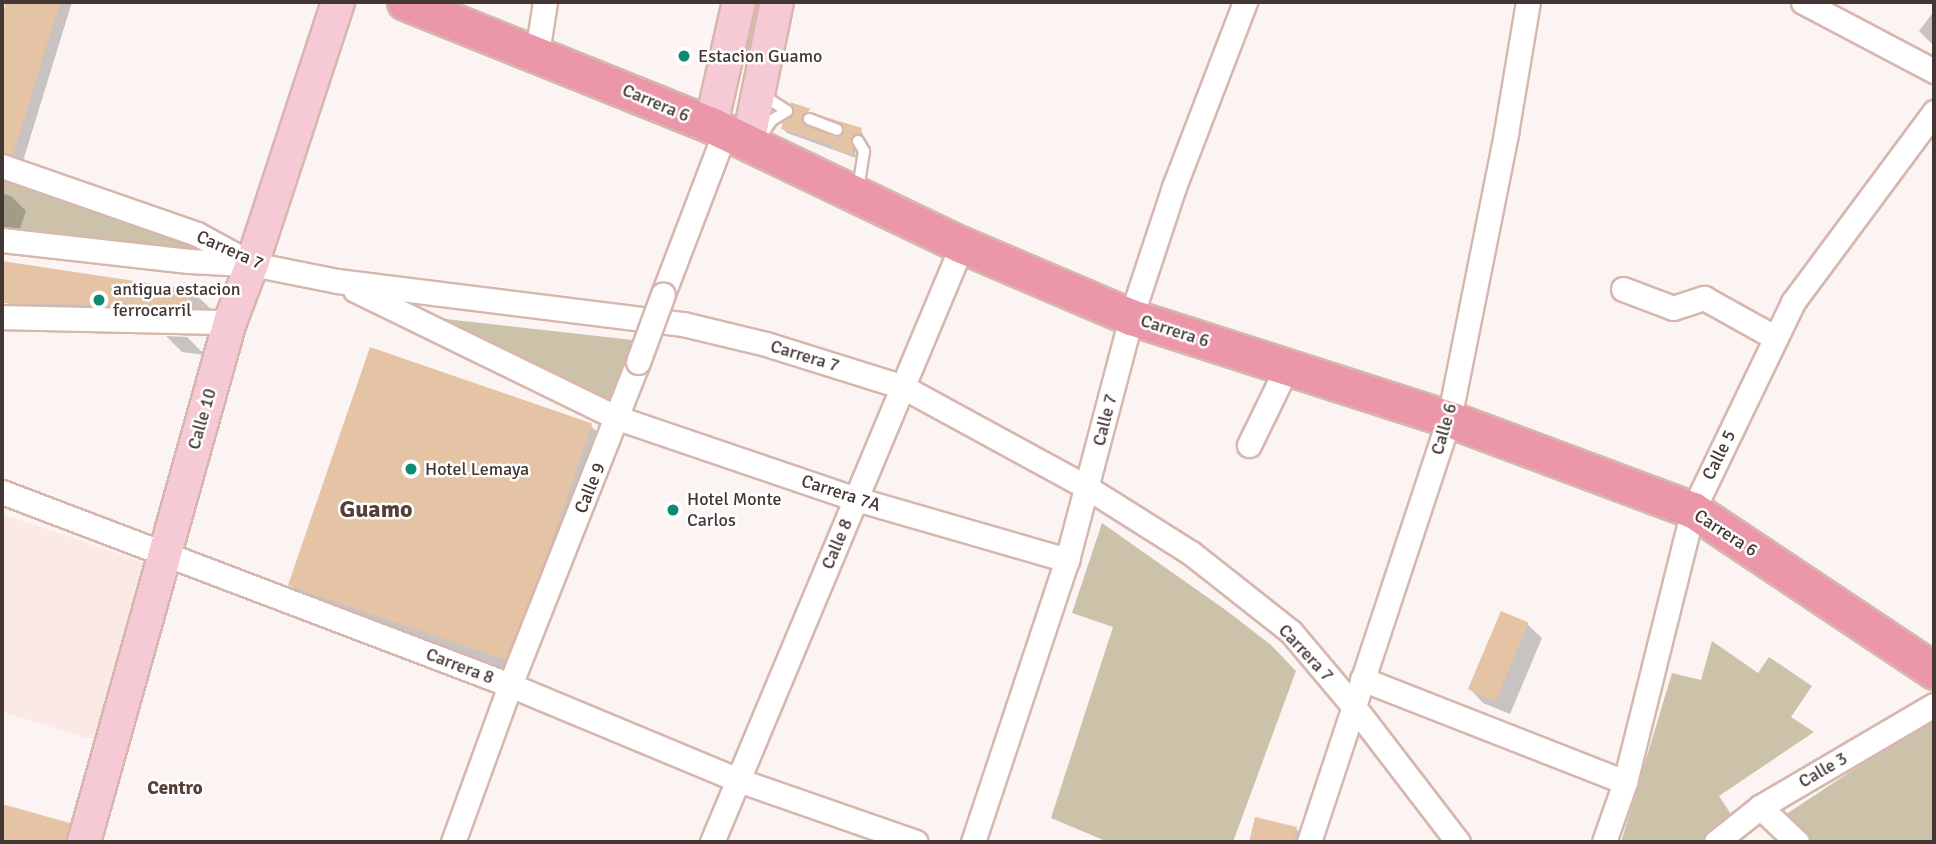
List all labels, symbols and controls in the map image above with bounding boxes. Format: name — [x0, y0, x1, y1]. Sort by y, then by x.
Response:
place label: Estacion Guamo — [698, 45, 822, 67]
marker: Estacion Guamo — [676, 48, 692, 64]
street label: Carrera 6 — [619, 79, 693, 127]
street label: Carrera 7 — [193, 226, 267, 274]
place label: antigua estacion ferrocarril — [113, 279, 241, 322]
marker: antigua estacion ferrocarril — [91, 292, 107, 308]
street label: Carrera 6 — [1138, 310, 1212, 352]
street label: Carrera 7 — [768, 335, 842, 377]
street label: Calle 10 — [183, 386, 221, 452]
street label: Calle 7 — [1088, 392, 1122, 448]
street label: Calle 6 — [1426, 401, 1462, 457]
street label: Calle 5 — [1698, 427, 1740, 483]
place label: Hotel Lemaya — [425, 458, 529, 480]
street label: Calle 9 — [570, 459, 610, 517]
marker: Hotel Lemaya — [403, 461, 419, 477]
street label: Carrera 7A — [799, 470, 883, 516]
place label: Hotel Monte Carlos — [687, 489, 782, 532]
district label: Guamo — [339, 496, 413, 524]
marker: Hotel Monte Carlos — [665, 502, 681, 518]
street label: Carrera 6 — [1690, 505, 1762, 561]
street label: Calle 8 — [817, 515, 857, 573]
street label: Carrera 7 — [1274, 620, 1338, 686]
street label: Carrera 8 — [423, 643, 497, 689]
street label: Calle 3 — [1795, 747, 1851, 793]
district label: Centro — [147, 778, 203, 800]

